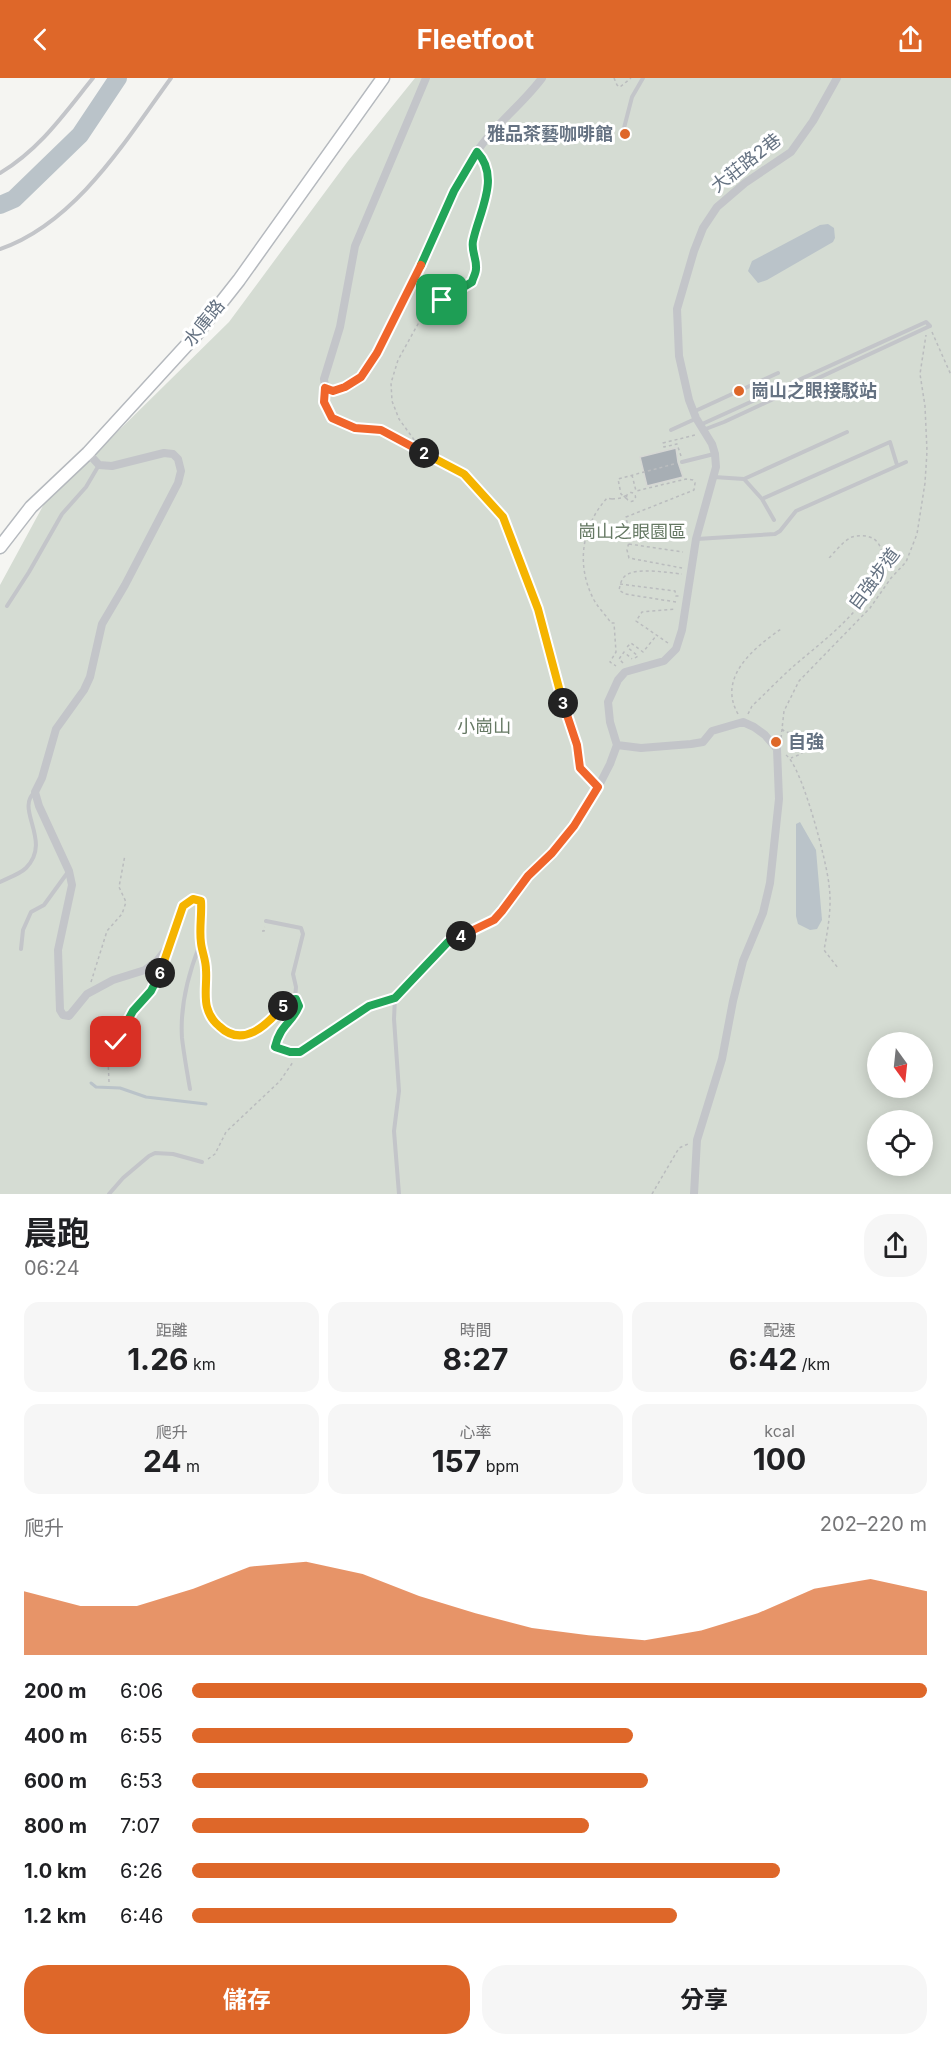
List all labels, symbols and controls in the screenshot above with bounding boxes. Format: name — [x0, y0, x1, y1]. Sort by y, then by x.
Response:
icon: back — [24, 23, 57, 56]
text: Fleetfoot — [417, 23, 534, 56]
icon: share — [894, 23, 927, 56]
place label: 雅品茶藝咖啡館 — [487, 123, 613, 144]
marker: 雅品茶藝咖啡館 — [618, 127, 632, 141]
street label: 大莊路2巷 — [707, 129, 785, 196]
pin — [416, 274, 467, 325]
icon: arrive — [425, 283, 458, 316]
street label: 水庫路 — [178, 295, 229, 350]
place label: 崗山之眼接駁站 — [751, 380, 877, 401]
marker: 崗山之眼接駁站 — [732, 384, 746, 398]
pin: 2 — [409, 438, 439, 468]
text: 2 — [419, 443, 429, 463]
park label: 崗山之眼園區 — [578, 521, 686, 542]
street label: 自強步道 — [844, 544, 904, 614]
pin: 3 — [548, 688, 578, 718]
text: 3 — [558, 693, 568, 713]
park label: 小崗山 — [457, 716, 511, 737]
place label: 自強 — [788, 731, 824, 752]
marker: 自強 — [769, 735, 783, 749]
pin: 4 — [446, 921, 476, 951]
text: 4 — [456, 926, 466, 946]
pin: 6 — [145, 958, 175, 988]
text: 6 — [155, 963, 165, 983]
pin: 5 — [268, 991, 298, 1021]
text: 5 — [278, 996, 288, 1016]
pin — [90, 1016, 141, 1067]
icon: check — [99, 1025, 132, 1058]
north arrow — [867, 1032, 933, 1098]
map controls — [867, 1032, 933, 1176]
button: locate — [867, 1110, 933, 1176]
text: 晨跑 — [24, 1213, 90, 1253]
button: share — [864, 1214, 927, 1277]
text: 06:24 — [24, 1256, 80, 1280]
text: 距離 — [155, 1320, 188, 1340]
text: 時間 — [459, 1320, 492, 1340]
text: 配速 — [763, 1320, 796, 1340]
text: 1.26 — [127, 1341, 189, 1377]
text: 8:27 — [443, 1341, 508, 1377]
text: 6:42 — [729, 1341, 797, 1377]
text: km — [189, 1354, 216, 1374]
text: /km — [797, 1354, 830, 1374]
text: kcal — [764, 1421, 795, 1441]
text: 爬升 — [155, 1422, 188, 1442]
text: 心率 — [459, 1422, 492, 1442]
text: 100 — [753, 1441, 806, 1477]
text: 24 — [143, 1443, 182, 1479]
text: 157 — [432, 1443, 481, 1479]
text: m — [182, 1456, 200, 1476]
text: bpm — [481, 1456, 519, 1476]
text: 202–220 m — [820, 1512, 927, 1536]
text: 爬升 — [24, 1516, 64, 1540]
text: 200 m — [24, 1679, 87, 1703]
text: 6:06 — [120, 1679, 163, 1703]
text: 400 m — [24, 1724, 88, 1748]
text: 6:55 — [120, 1724, 162, 1748]
text: 600 m — [24, 1769, 87, 1793]
text: 6:53 — [120, 1769, 163, 1793]
text: 800 m — [24, 1814, 87, 1838]
text: 7:07 — [120, 1814, 160, 1838]
text: 1.0 km — [24, 1859, 87, 1883]
text: 6:26 — [120, 1859, 163, 1883]
text: 1.2 km — [24, 1904, 87, 1928]
text: 6:46 — [120, 1904, 164, 1928]
button: 儲存 — [24, 1965, 470, 2034]
button: 分享 — [482, 1965, 927, 2034]

